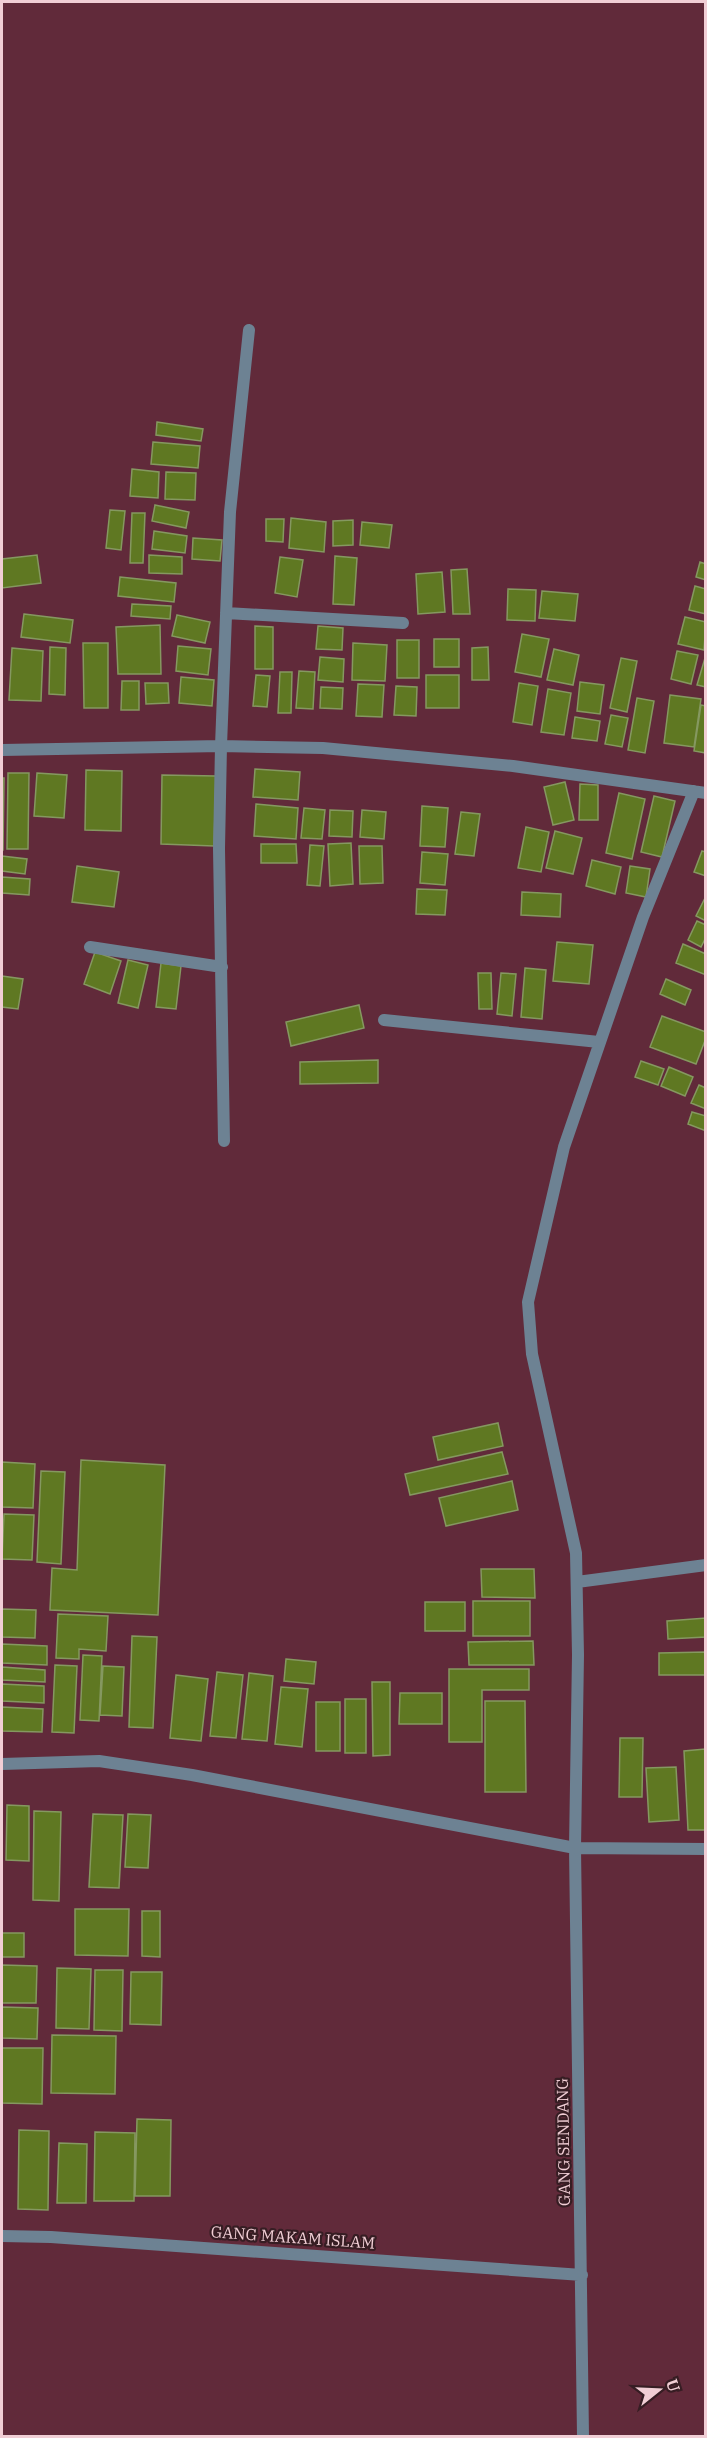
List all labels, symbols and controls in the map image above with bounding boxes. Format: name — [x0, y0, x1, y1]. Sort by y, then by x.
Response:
street label: GANG SENDANG — [552, 2078, 574, 2206]
street label: GANG MAKAM ISLAM — [210, 2221, 376, 2253]
north arrow — [629, 2360, 689, 2420]
text: U — [662, 2376, 685, 2394]

